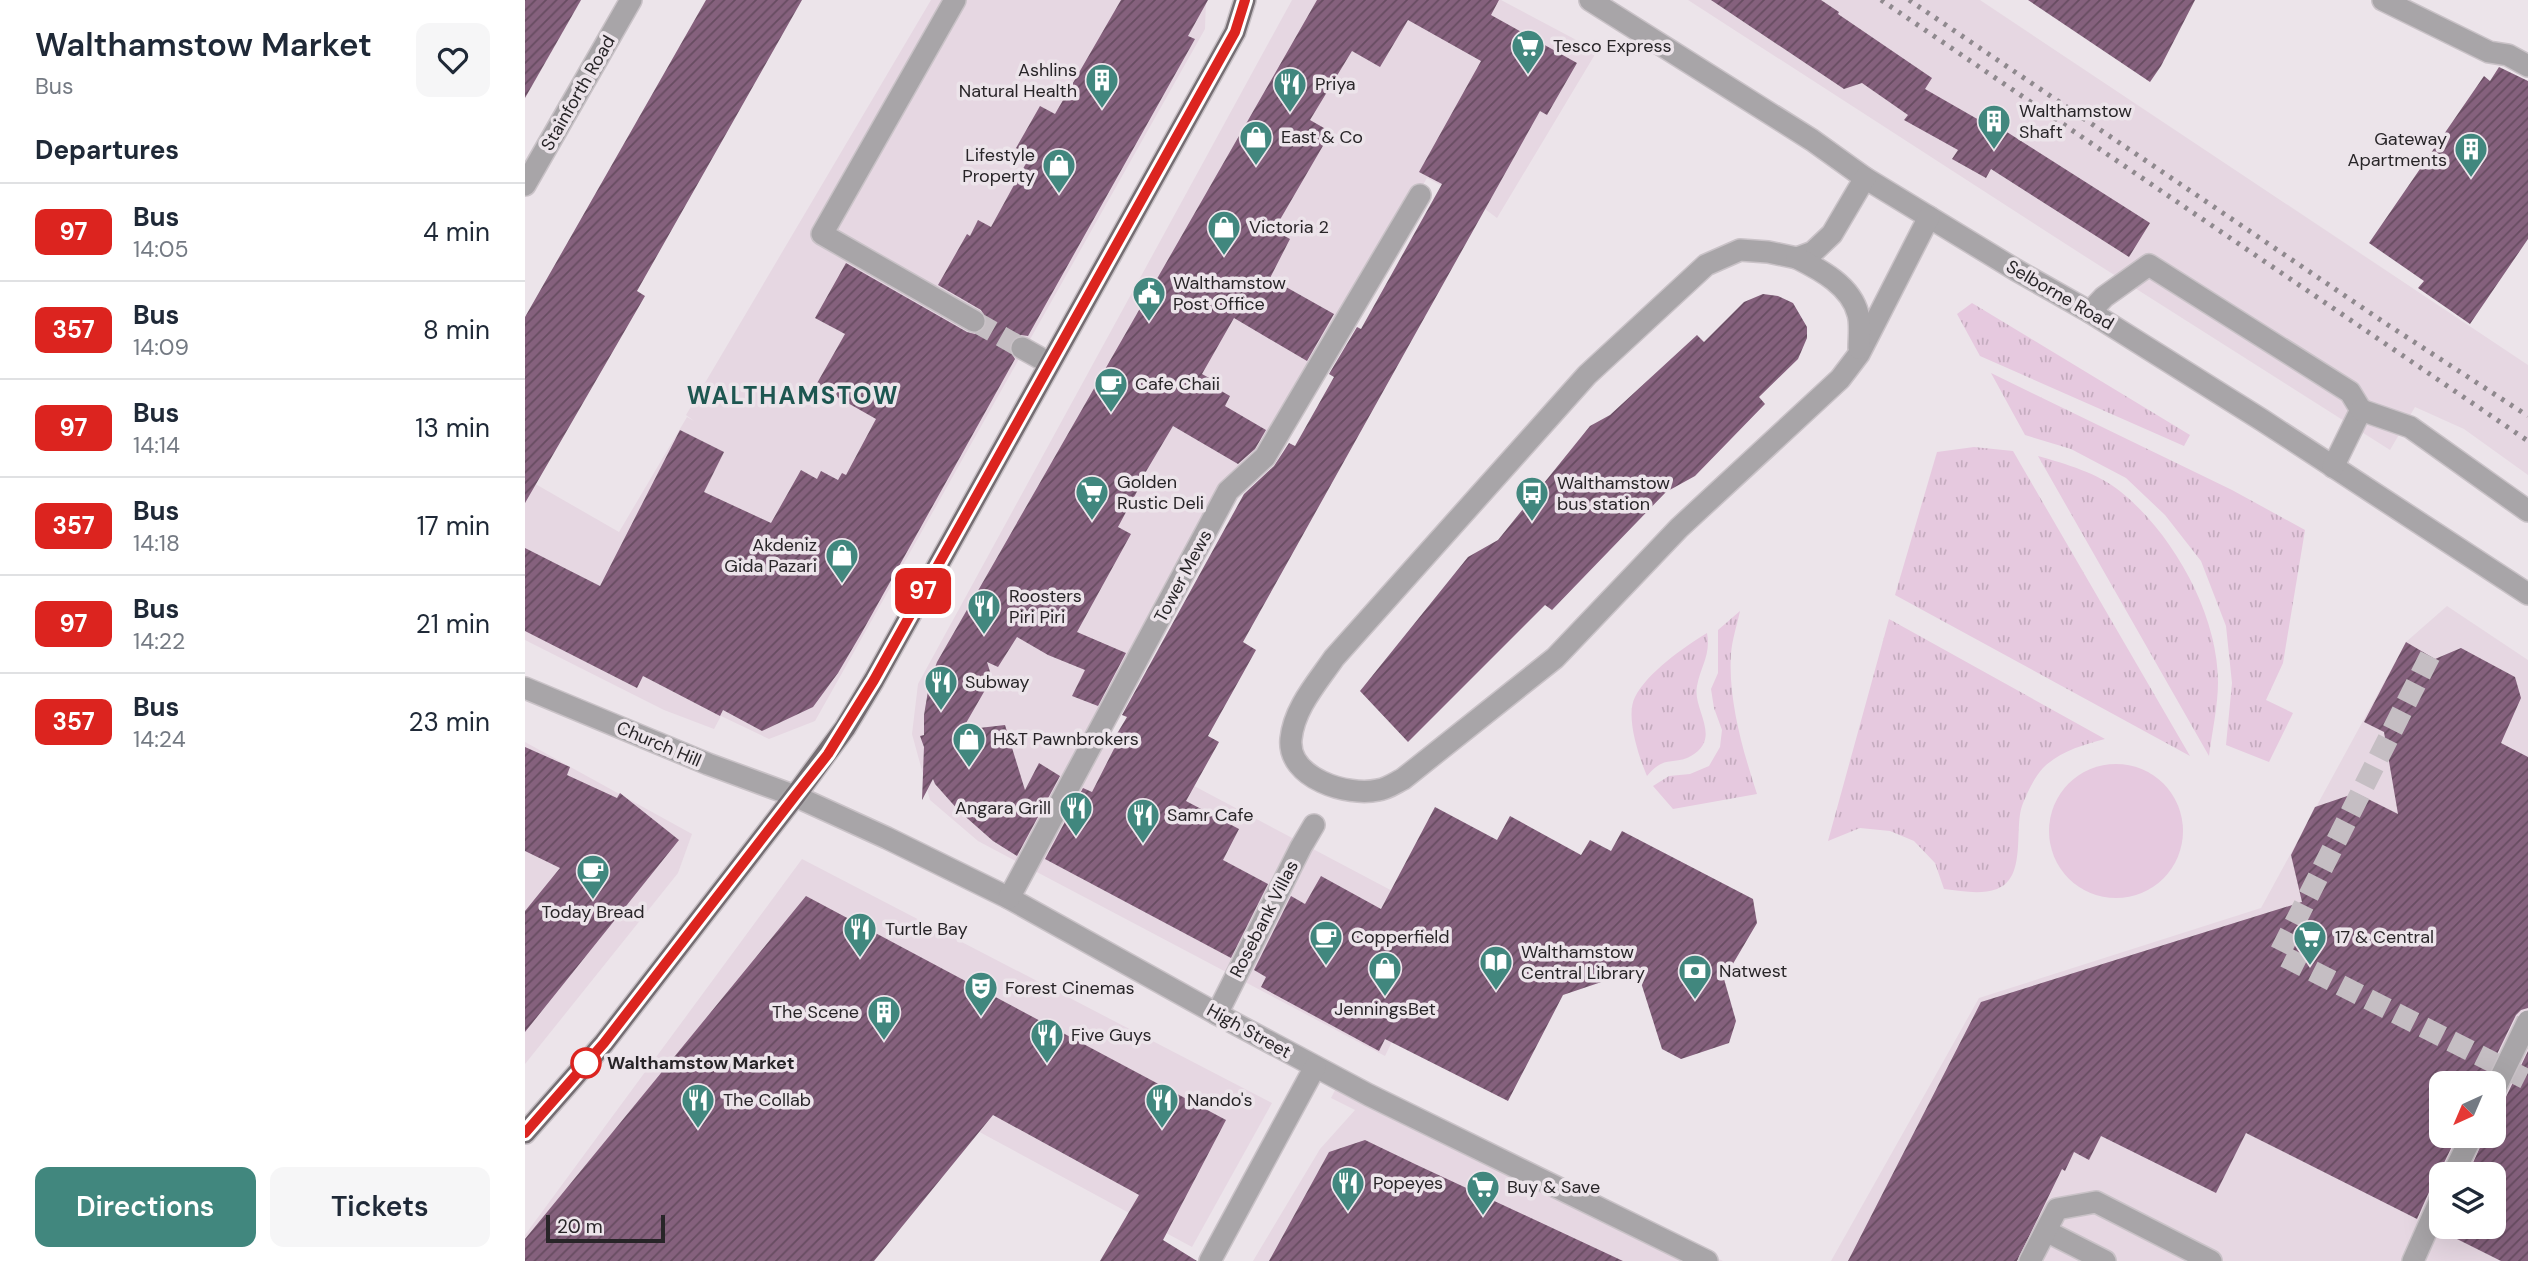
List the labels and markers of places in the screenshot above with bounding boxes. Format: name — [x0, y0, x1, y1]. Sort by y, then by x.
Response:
supermarket icon: Tesco Express — [1509, 27, 1547, 76]
place label: Tesco Express — [1553, 34, 1671, 58]
place label: Ashlins Natural Health — [959, 58, 1077, 103]
building icon: Ashlins Natural Health — [1083, 61, 1121, 110]
restaurant icon: Priya — [1271, 65, 1309, 114]
place label: Priya — [1315, 72, 1356, 96]
place label: Walthamstow Shaft — [2019, 99, 2132, 144]
building icon: Walthamstow Shaft — [1975, 102, 2013, 151]
shop icon: East & Co — [1237, 118, 1275, 167]
place label: East & Co — [1281, 125, 1363, 149]
place label: Gateway Apartments — [2348, 127, 2447, 172]
building icon: Gateway Apartments — [2452, 130, 2490, 179]
place label: Lifestyle Property — [962, 143, 1035, 188]
shop icon: Lifestyle Property — [1040, 146, 1078, 195]
shop icon: Victoria 2 — [1205, 208, 1243, 257]
place label: Victoria 2 — [1249, 215, 1329, 239]
place label: Walthamstow Post Office — [1173, 271, 1286, 316]
public building icon: Walthamstow Post Office — [1130, 274, 1168, 323]
cafe icon: Cafe Chaii — [1092, 365, 1130, 414]
place label: Cafe Chaii — [1135, 372, 1220, 396]
place label: Golden Rustic Deli — [1117, 470, 1204, 515]
place label: Walthamstow bus station — [1557, 471, 1670, 516]
supermarket icon: Golden Rustic Deli — [1073, 473, 1111, 522]
bus stop icon: Walthamstow bus station — [1513, 474, 1551, 523]
place label: Akdeniz Gida Pazari — [724, 533, 817, 578]
shop icon: Akdeniz Gida Pazari — [823, 536, 861, 585]
place label: Roosters Piri Piri — [1009, 584, 1082, 629]
restaurant icon: Roosters Piri Piri — [965, 587, 1003, 636]
restaurant icon: Subway — [922, 663, 960, 712]
place label: Subway — [965, 670, 1030, 694]
shop icon: H&T Pawnbrokers — [950, 720, 988, 769]
place label: H&T Pawnbrokers — [993, 727, 1139, 751]
restaurant icon: Angara Grill — [1057, 789, 1095, 838]
place label: Angara Grill — [955, 796, 1051, 820]
restaurant icon: Samr Cafe — [1124, 796, 1162, 845]
place label: Samr Cafe — [1167, 803, 1253, 827]
cafe icon: Today Bread — [574, 852, 612, 901]
place label: Today Bread — [541, 900, 645, 924]
restaurant icon: Turtle Bay — [841, 910, 879, 959]
place label: Turtle Bay — [885, 917, 968, 941]
cafe icon: Copperfield — [1307, 918, 1345, 967]
supermarket icon: 17 & Central — [2291, 918, 2329, 967]
place label: Copperfield — [1351, 925, 1450, 949]
place label: 17 & Central — [2335, 925, 2434, 949]
place label: Walthamstow Central Library — [1521, 940, 1645, 985]
library icon: Walthamstow Central Library — [1477, 943, 1515, 992]
shop icon: JenningsBet — [1366, 949, 1404, 998]
bank icon: Natwest — [1676, 952, 1714, 1001]
place label: Natwest — [1719, 959, 1787, 983]
theatre icon: Forest Cinemas — [962, 969, 1000, 1018]
place label: Forest Cinemas — [1005, 976, 1135, 1000]
building icon: The Scene — [865, 993, 903, 1042]
place label: JenningsBet — [1334, 997, 1436, 1021]
place label: The Scene — [772, 1000, 859, 1024]
restaurant icon: Five Guys — [1028, 1016, 1066, 1065]
place label: Five Guys — [1071, 1023, 1151, 1047]
marker: Walthamstow Market — [571, 1048, 601, 1078]
place label: Walthamstow Market — [607, 1051, 795, 1075]
restaurant icon: The Collab — [679, 1081, 717, 1130]
restaurant icon: Nando's — [1143, 1081, 1181, 1130]
place label: The Collab — [723, 1088, 811, 1112]
place label: Nando's — [1187, 1088, 1253, 1112]
restaurant icon: Popeyes — [1329, 1164, 1367, 1213]
supermarket icon: Buy & Save — [1464, 1168, 1502, 1217]
place label: Popeyes — [1373, 1171, 1443, 1195]
place label: Buy & Save — [1507, 1175, 1600, 1199]

